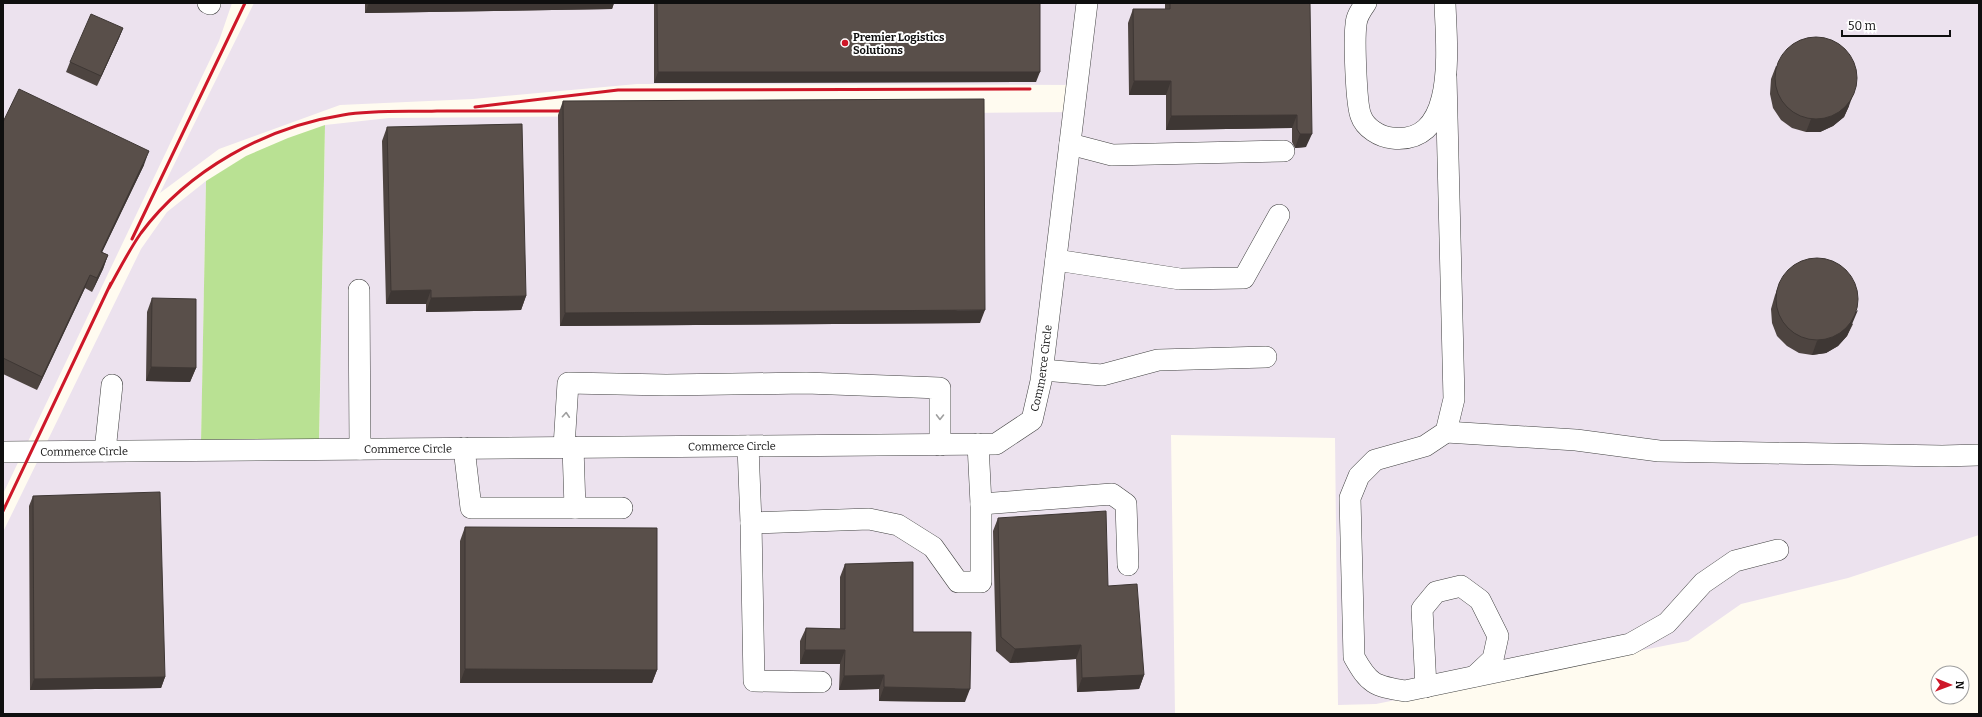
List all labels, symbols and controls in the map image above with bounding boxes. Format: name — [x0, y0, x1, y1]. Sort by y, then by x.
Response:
scale bar — [1842, 12, 1950, 38]
text: 50 m — [1848, 19, 1877, 33]
place label: Premier Logistics Solutions — [853, 31, 945, 57]
marker: Premier Logistics Solutions — [840, 38, 850, 48]
street label: Commerce Circle — [1028, 324, 1055, 413]
one-way arrow — [562, 412, 570, 418]
one-way arrow — [936, 414, 944, 420]
street label: Commerce Circle — [688, 440, 776, 453]
street label: Commerce Circle — [364, 442, 452, 456]
street label: Commerce Circle — [40, 445, 128, 459]
north arrow — [1930, 665, 1970, 705]
text: N — [1953, 681, 1966, 690]

